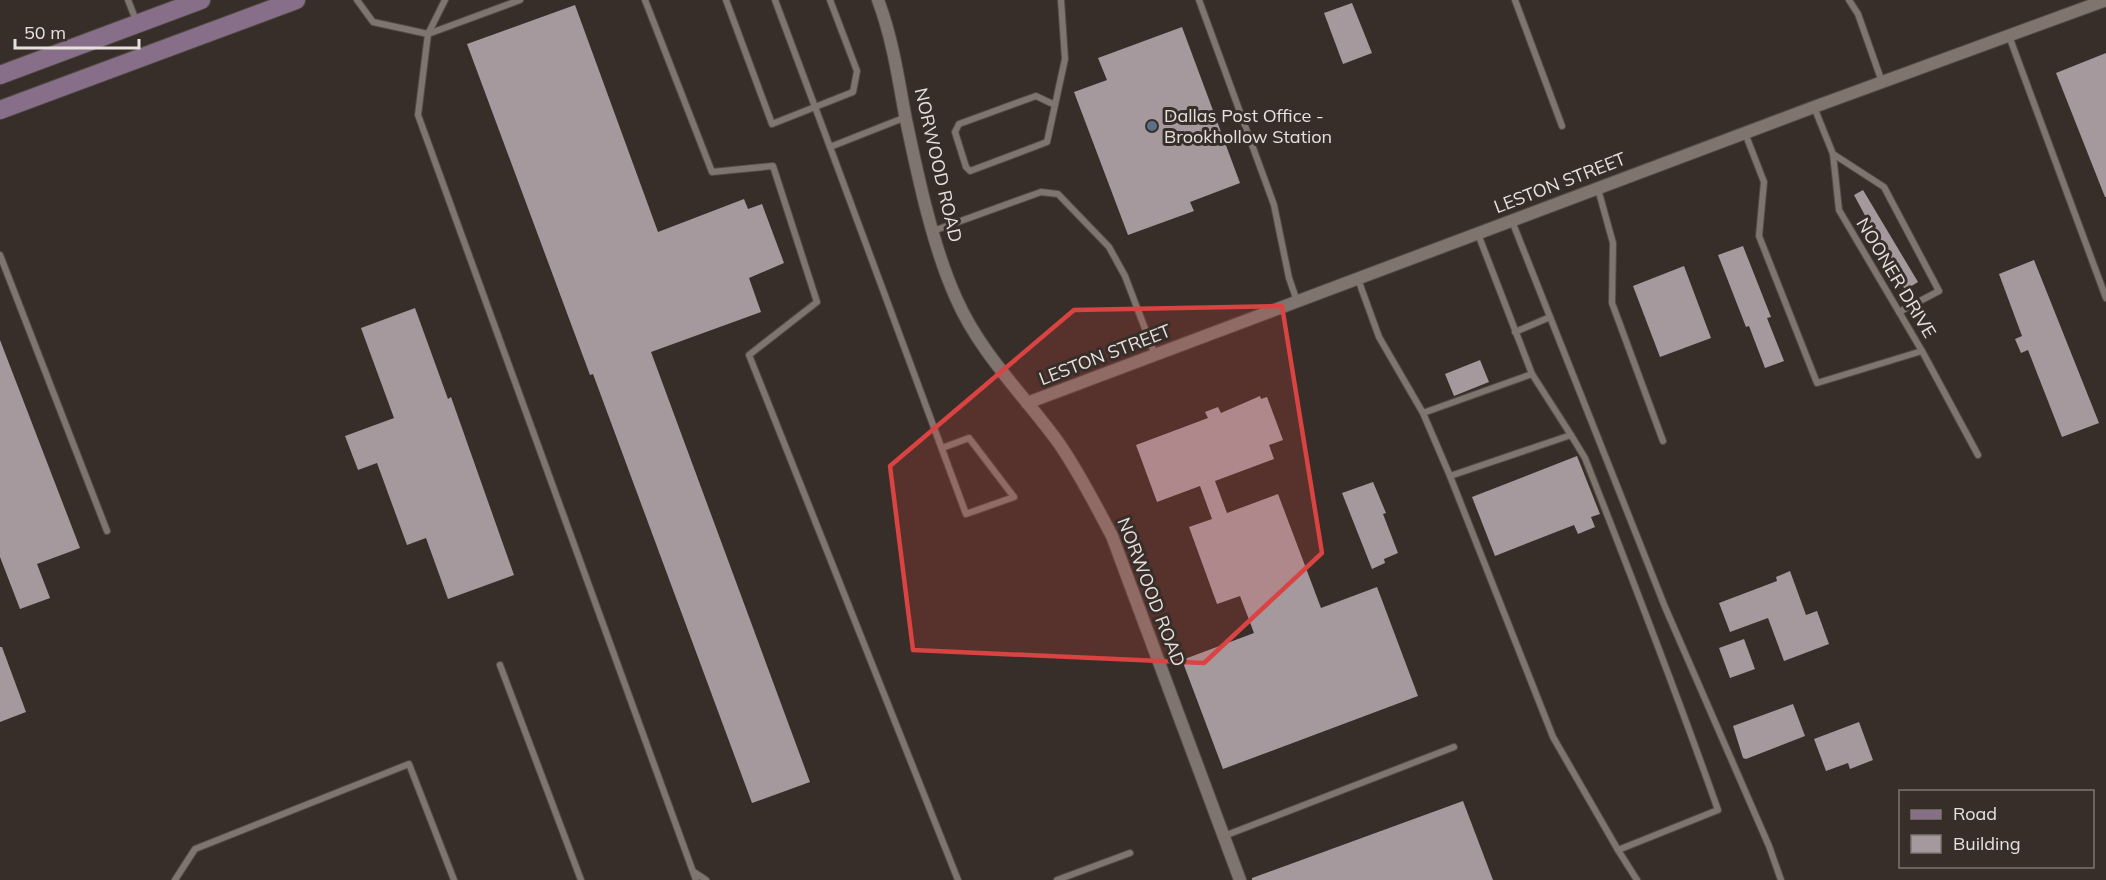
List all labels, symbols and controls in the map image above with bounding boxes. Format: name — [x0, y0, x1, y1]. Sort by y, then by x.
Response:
scale bar — [15, 12, 140, 50]
text: 50 m — [24, 21, 66, 44]
street label: NORWOOD ROAD — [910, 85, 967, 244]
place label: Dallas Post Office - Brookhollow Station — [1164, 104, 1332, 148]
marker: Dallas Post Office - Brookhollow Station — [1145, 119, 1159, 133]
street label: LESTON STREET — [1491, 147, 1629, 218]
street label: NOONER DRIVE — [1852, 213, 1941, 342]
street label: LESTON STREET — [1036, 319, 1174, 390]
street label: NORWOOD ROAD — [1112, 514, 1191, 670]
legend — [1899, 790, 2094, 868]
text: Road — [1953, 802, 1997, 825]
text: Building — [1953, 832, 2021, 855]

